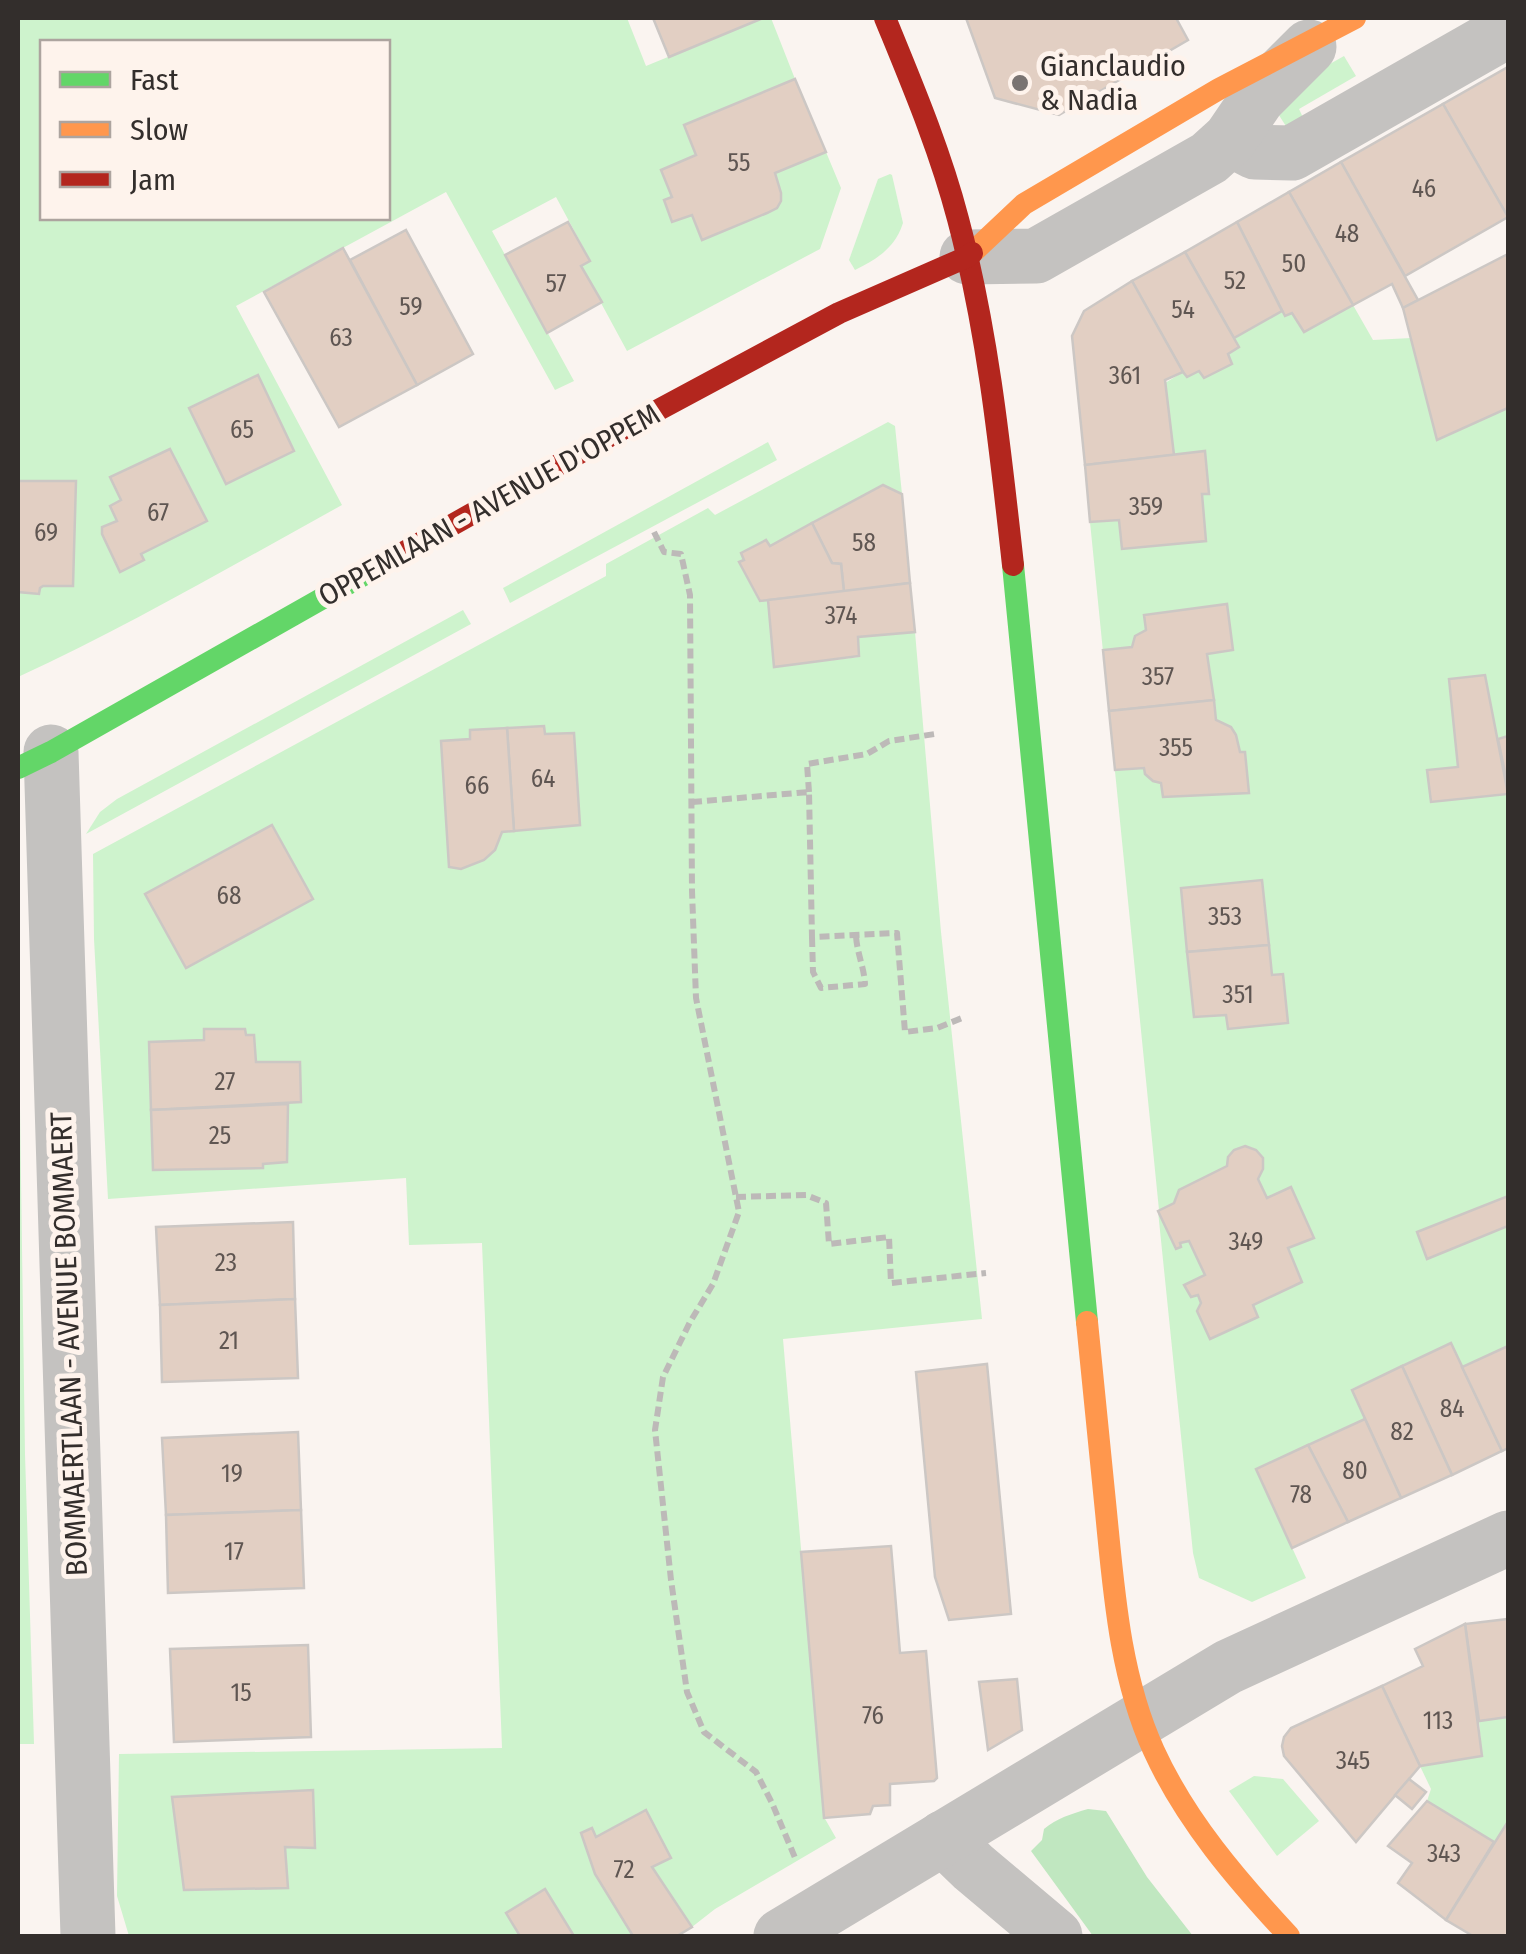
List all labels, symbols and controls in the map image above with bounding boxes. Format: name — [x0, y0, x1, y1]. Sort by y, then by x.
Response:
legend — [40, 40, 390, 220]
place label: Gianclaudio & Nadia — [1040, 48, 1186, 118]
text: Fast — [130, 62, 179, 98]
marker: Gianclaudio & Nadia — [1009, 72, 1031, 94]
text: Slow — [130, 112, 188, 148]
house number: 55 — [728, 148, 750, 178]
text: Jam — [130, 162, 176, 198]
house number: 46 — [1412, 174, 1436, 204]
house number: 48 — [1335, 219, 1359, 249]
house number: 50 — [1282, 249, 1306, 279]
house number: 52 — [1224, 266, 1246, 296]
house number: 57 — [545, 269, 567, 299]
house number: 59 — [399, 292, 423, 322]
house number: 54 — [1171, 295, 1195, 325]
house number: 63 — [329, 323, 353, 353]
house number: 361 — [1109, 361, 1141, 391]
street label: OPPEMLAAN - AVENUE D'OPPEM — [312, 396, 666, 614]
house number: 65 — [230, 415, 254, 445]
house number: 359 — [1129, 492, 1163, 522]
house number: 67 — [147, 498, 169, 528]
house number: 69 — [34, 518, 58, 548]
house number: 58 — [852, 528, 876, 558]
house number: 374 — [825, 601, 857, 631]
house number: 357 — [1142, 662, 1174, 692]
house number: 355 — [1159, 733, 1193, 763]
house number: 64 — [531, 764, 555, 794]
house number: 66 — [465, 771, 489, 801]
house number: 68 — [217, 881, 241, 911]
house number: 353 — [1208, 902, 1242, 932]
house number: 351 — [1222, 980, 1254, 1010]
house number: 27 — [215, 1067, 235, 1097]
street label: BOMMAERTLAAN - AVENUE BOMMAERT — [43, 1111, 95, 1577]
house number: 25 — [209, 1121, 231, 1151]
house number: 349 — [1229, 1227, 1263, 1257]
house number: 23 — [215, 1248, 237, 1278]
house number: 21 — [219, 1326, 239, 1356]
house number: 84 — [1440, 1394, 1464, 1424]
house number: 82 — [1390, 1417, 1414, 1447]
house number: 80 — [1342, 1456, 1368, 1486]
house number: 19 — [221, 1459, 243, 1489]
house number: 78 — [1290, 1480, 1312, 1510]
house number: 17 — [224, 1537, 244, 1567]
house number: 15 — [230, 1678, 252, 1708]
house number: 76 — [862, 1701, 884, 1731]
house number: 113 — [1423, 1706, 1453, 1736]
house number: 345 — [1336, 1746, 1370, 1776]
house number: 343 — [1427, 1839, 1461, 1869]
house number: 72 — [614, 1855, 634, 1885]

